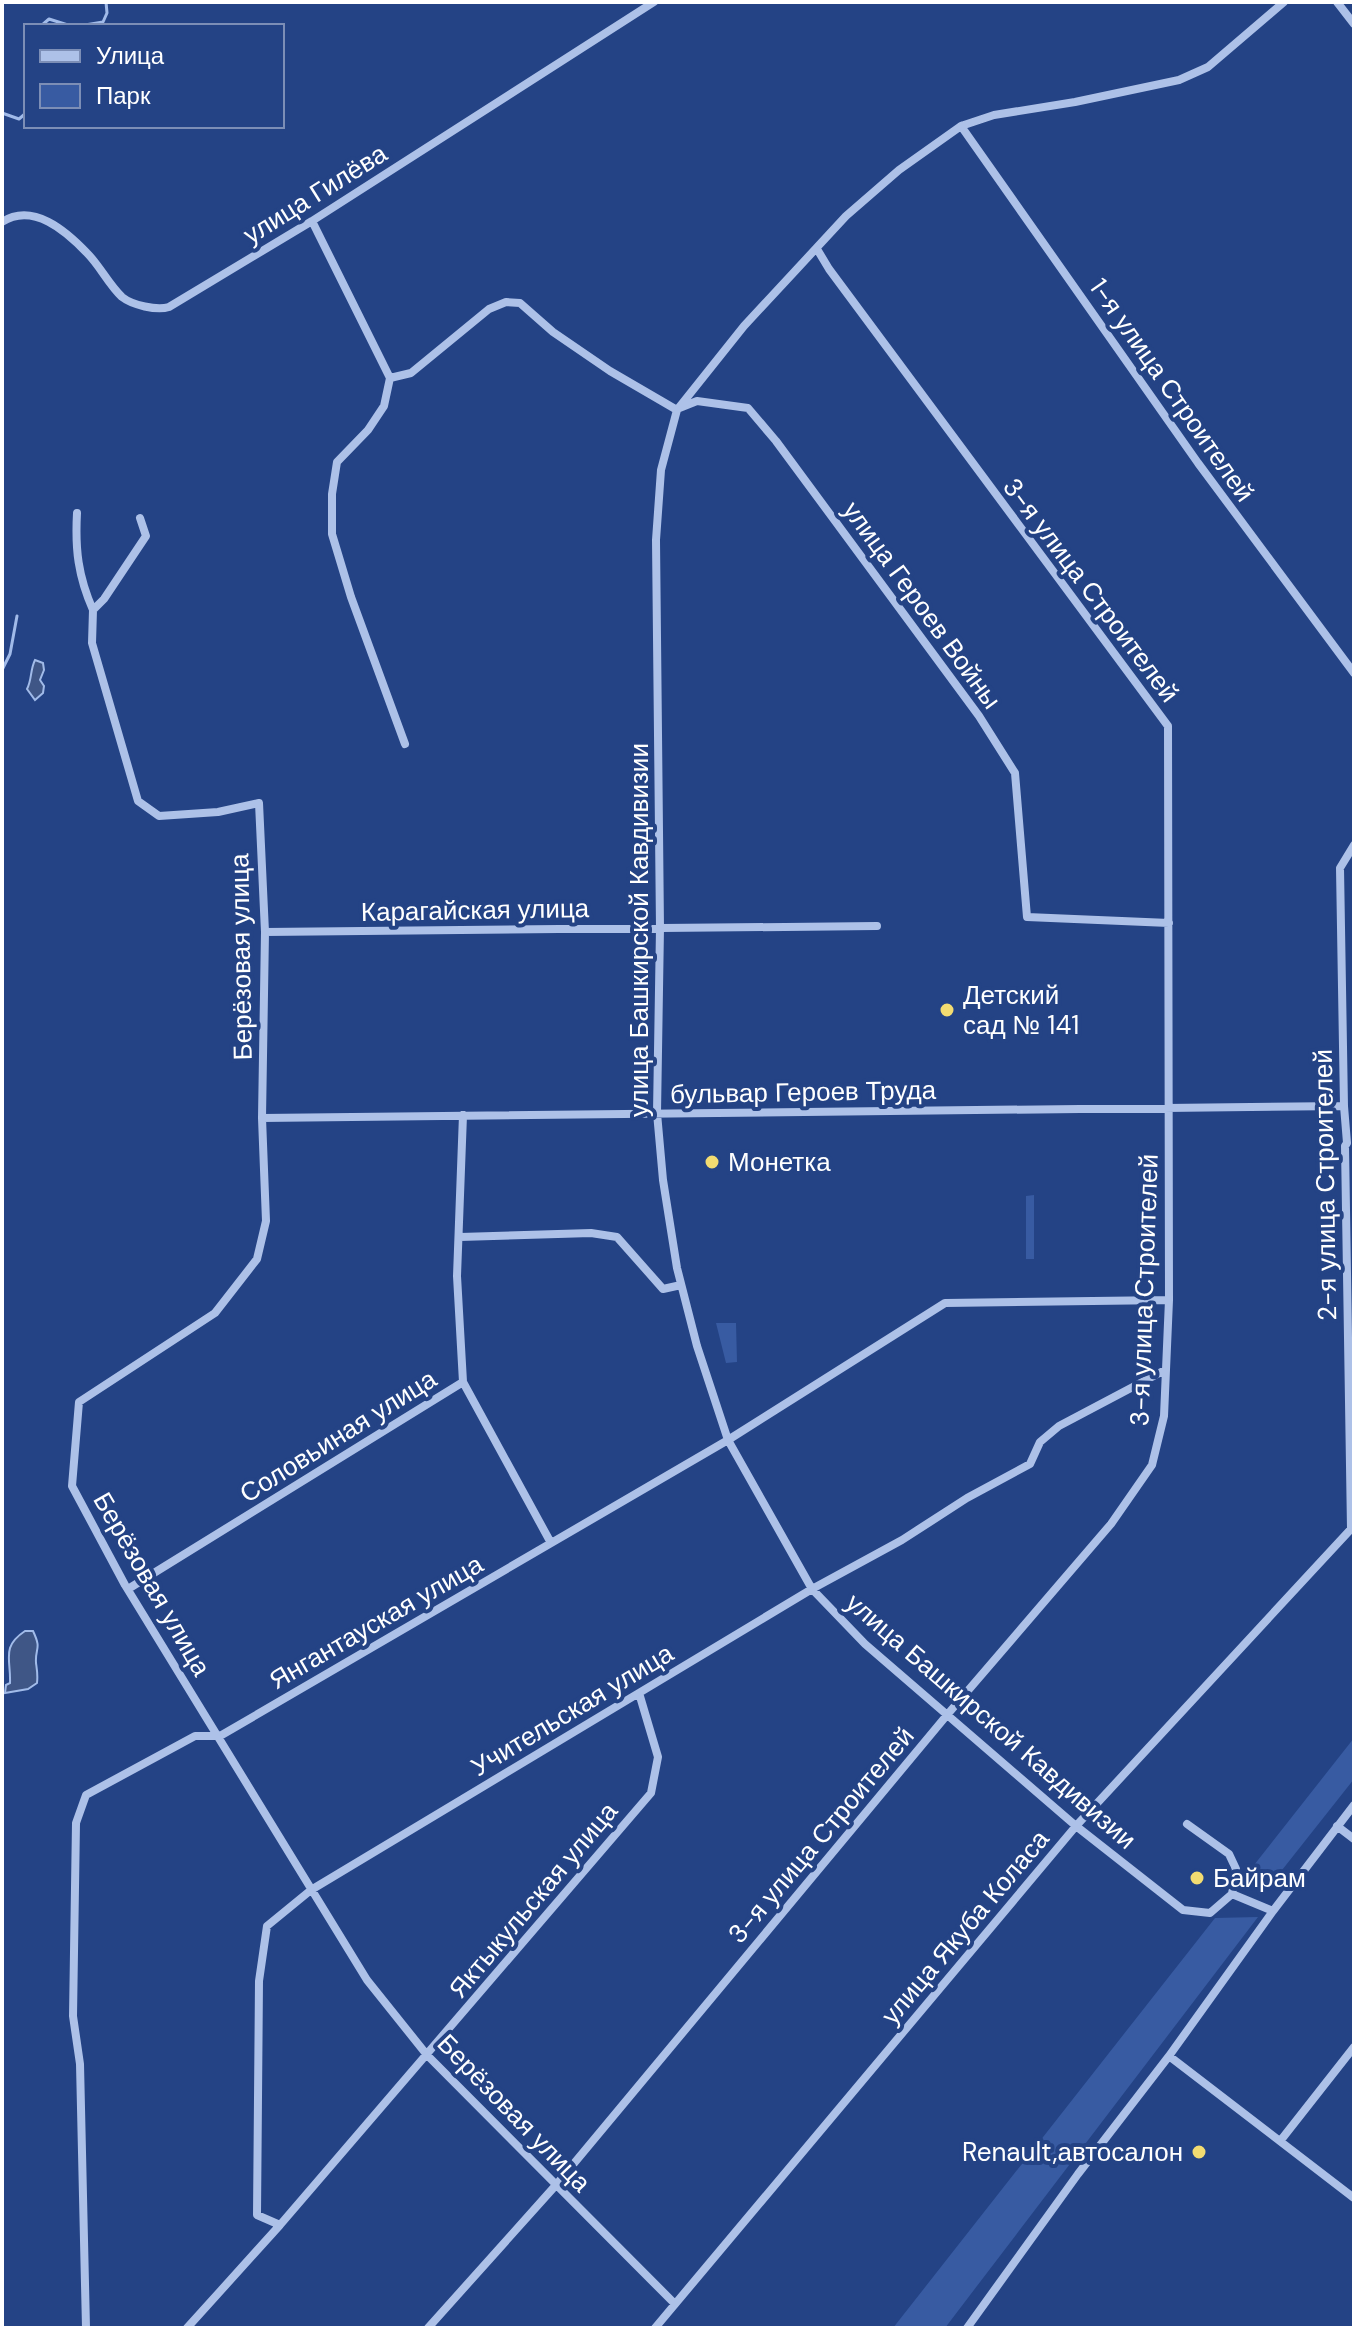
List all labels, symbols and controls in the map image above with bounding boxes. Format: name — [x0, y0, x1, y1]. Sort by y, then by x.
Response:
legend — [24, 24, 284, 128]
text: Улица — [96, 40, 165, 71]
text: Парк — [96, 80, 151, 111]
street label: улица Гилёва — [237, 136, 394, 252]
street label: 1-я улица Строителей — [1082, 272, 1262, 508]
street label: 3-я улица Строителей — [995, 471, 1187, 709]
street label: улица Героев Войны — [835, 494, 1009, 716]
street label: улица Башкирской Кавдивизии — [622, 743, 656, 1117]
street label: Берёзовая улица — [222, 853, 260, 1061]
street label: Карагайская улица — [361, 891, 590, 929]
place label: Детский сад № 141 — [963, 978, 1079, 1042]
marker: Детский сад № 141 — [938, 1001, 956, 1019]
street label: 2-я улица Строителей — [1306, 1049, 1344, 1321]
street label: бульвар Героев Труда — [670, 1073, 937, 1111]
place label: Монетка — [728, 1145, 831, 1179]
marker: Монетка — [703, 1153, 721, 1171]
street label: 3-я улица Строителей — [1122, 1153, 1166, 1427]
street label: Соловьиная улица — [233, 1361, 443, 1510]
street label: Берёзовая улица — [86, 1486, 219, 1683]
street label: Янгантауская улица — [263, 1547, 489, 1697]
street label: улица Башкирской Кавдивизии — [839, 1586, 1143, 1856]
street label: Учительская улица — [464, 1636, 680, 1784]
street label: 3-я улица Строителей — [720, 1720, 922, 1950]
street label: Яктыкульская улица — [441, 1795, 625, 2005]
street label: улица Якуба Коласа — [874, 1822, 1057, 2031]
place label: Байрам — [1213, 1861, 1306, 1895]
marker: Байрам — [1188, 1869, 1206, 1887]
street label: Берёзовая улица — [430, 2027, 598, 2200]
place label: Renault,автосалон — [962, 2135, 1183, 2169]
marker: Renault,автосалон — [1190, 2143, 1208, 2161]

